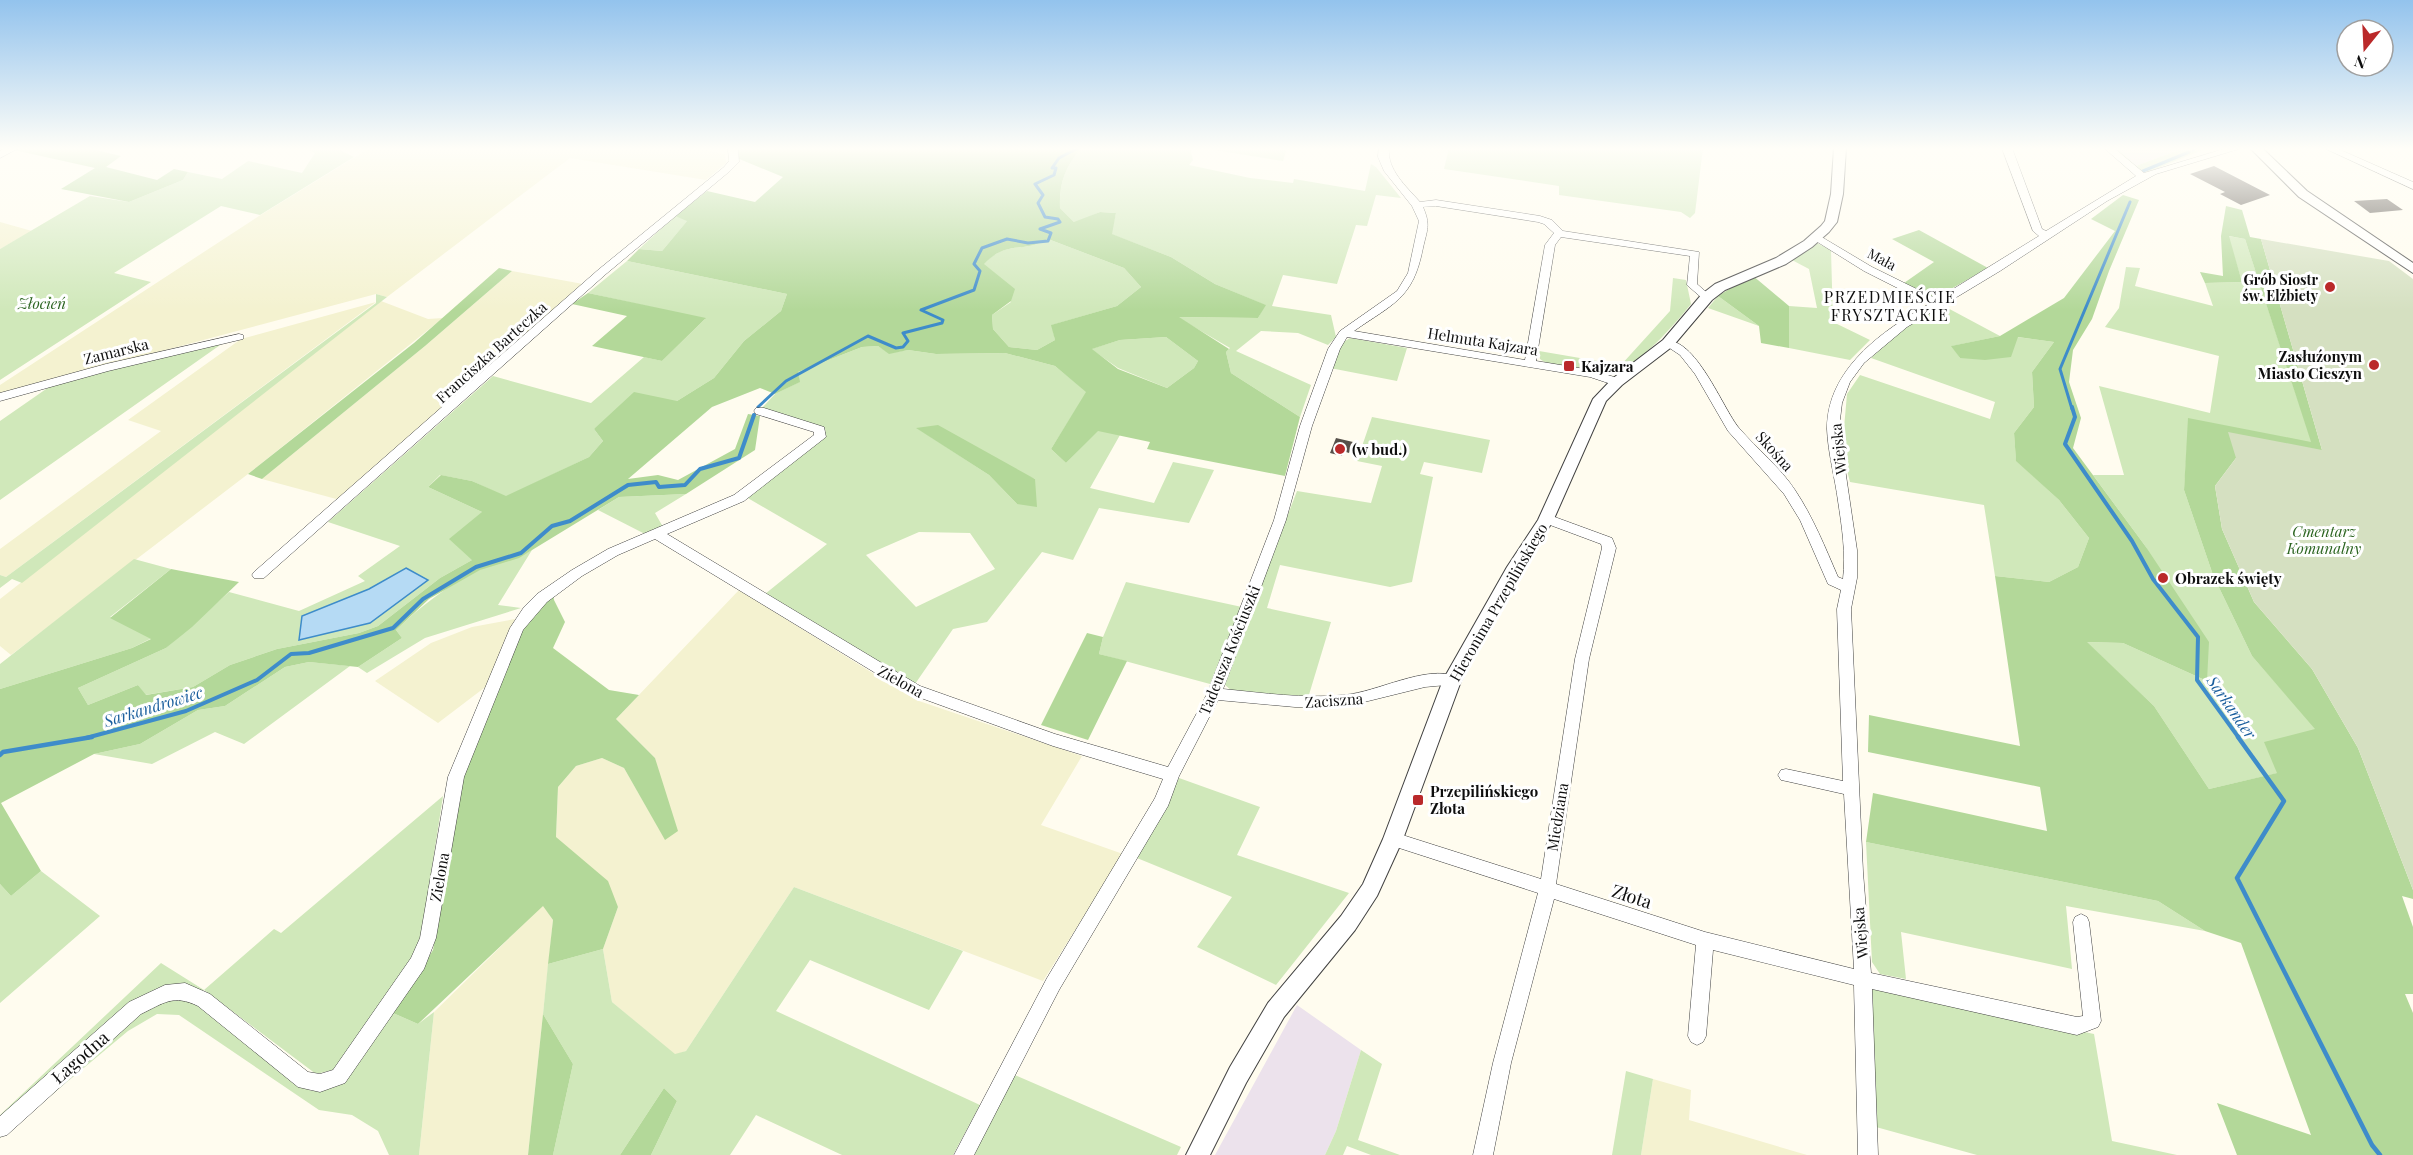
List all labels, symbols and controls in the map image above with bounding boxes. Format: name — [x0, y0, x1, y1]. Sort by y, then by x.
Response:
north arrow — [2335, 18, 2395, 78]
text: N — [2351, 51, 2369, 75]
street label: Mała — [1864, 244, 1900, 274]
place label: Grób Siostr św. Elżbiety — [2242, 270, 2319, 305]
marker: Grób Siostr św. Elżbiety — [2323, 280, 2337, 294]
district label: PRZEDMIEŚCIE FRYSZTACKIE — [1824, 286, 1956, 325]
park label: Złocień — [17, 293, 66, 313]
street label: Franciszka Barteczka — [431, 296, 551, 407]
street label: Helmuta Kajzara — [1426, 322, 1540, 360]
street label: Zamarska — [82, 333, 151, 369]
place label: Zasłuźonym Miasto Cieszyn — [2258, 346, 2363, 383]
place label: Kajzara — [1581, 356, 1634, 376]
marker: Zasłuźonym Miasto Cieszyn — [2367, 358, 2381, 372]
marker: Kajzara — [1562, 359, 1576, 373]
street label: Wiejska — [1825, 422, 1851, 477]
street label: Skośna — [1752, 427, 1799, 476]
place label: (w bud.) — [1352, 439, 1407, 459]
marker: (w bud.) — [1333, 442, 1347, 456]
street label: Hieronima Przepilińskiego — [1444, 519, 1552, 685]
park label: Cmentarz Komunalny — [2286, 521, 2361, 558]
place label: Obrazek święty — [2175, 568, 2282, 588]
marker: Obrazek święty — [2156, 571, 2170, 585]
street label: Tadeusza Kościuszki — [1194, 582, 1264, 718]
street label: Zielona — [874, 660, 928, 702]
water label: Sarkander — [2202, 671, 2262, 744]
water label: Sarkandrowiec — [100, 681, 205, 731]
street label: Zaciszna — [1304, 688, 1364, 712]
place label: Przepilińskiego Złota — [1430, 781, 1538, 818]
street label: Miedziana — [1542, 781, 1572, 853]
marker: Przepilińskiego Złota — [1411, 793, 1425, 807]
street label: Zielona — [425, 850, 453, 903]
street label: Złota — [1609, 878, 1655, 914]
street label: Wiejska — [1848, 906, 1872, 961]
street label: Łagodna — [46, 1025, 114, 1089]

